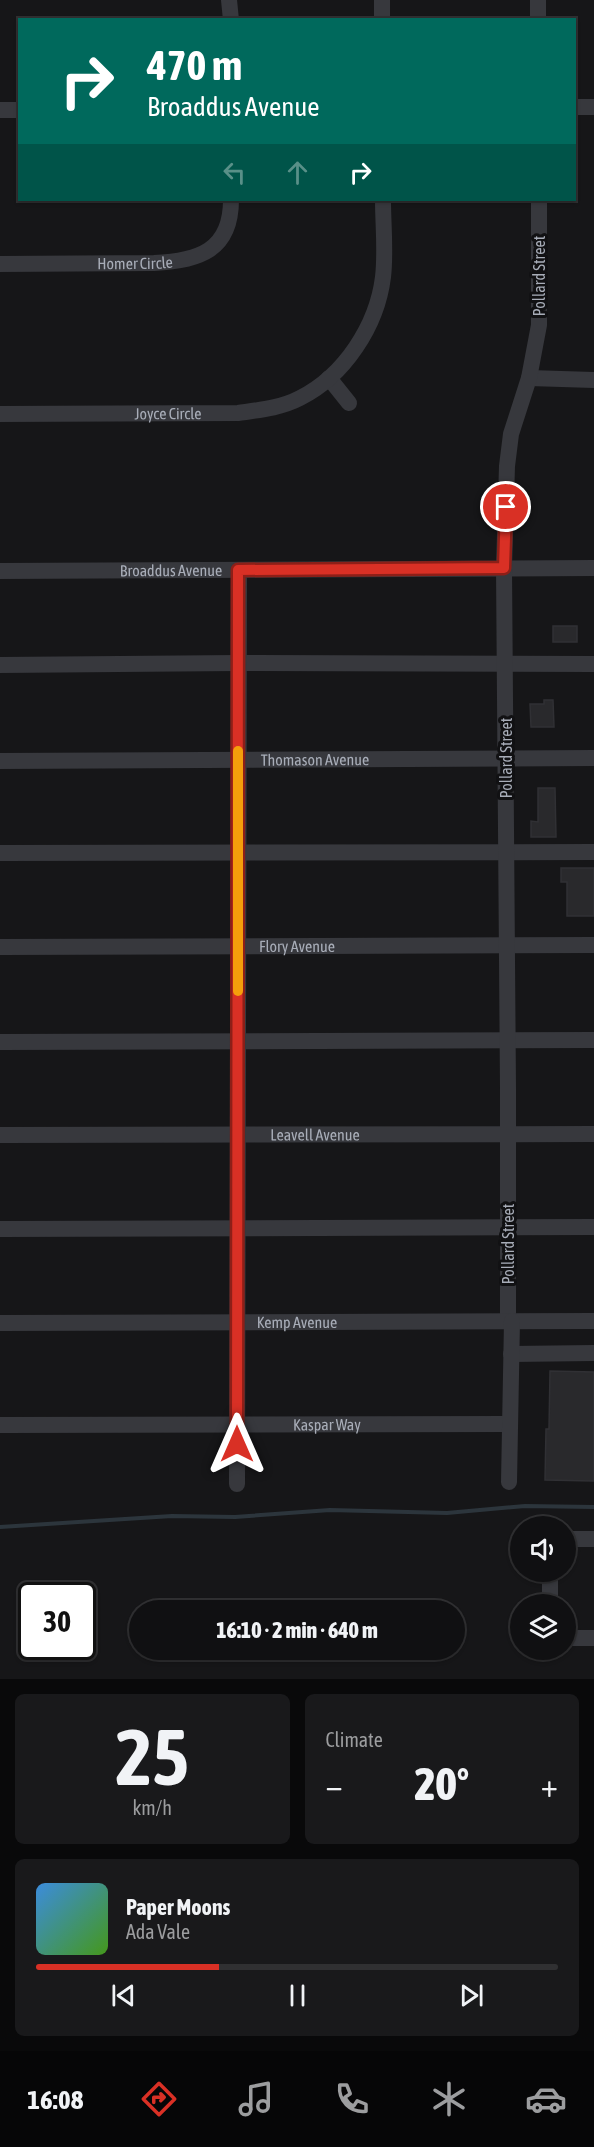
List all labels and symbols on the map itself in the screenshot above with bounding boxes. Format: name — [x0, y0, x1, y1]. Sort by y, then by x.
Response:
street label: Pollard Street — [530, 235, 548, 316]
street label: Homer Circle — [97, 253, 174, 272]
street label: Joyce Circle — [134, 404, 202, 423]
pin — [480, 481, 531, 532]
street label: Broaddus Avenue — [120, 561, 222, 579]
street label: Pollard Street — [497, 717, 515, 798]
street label: Thomason Avenue — [261, 750, 369, 769]
street label: Flory Avenue — [259, 937, 335, 956]
street label: Leavell Avenue — [270, 1125, 360, 1144]
street label: Pollard Street — [499, 1203, 517, 1284]
street label: Kemp Avenue — [257, 1313, 337, 1332]
position arrow — [205, 1412, 269, 1476]
street label: Kaspar Way — [293, 1415, 361, 1434]
speed limit sign: 30 — [18, 1582, 96, 1660]

